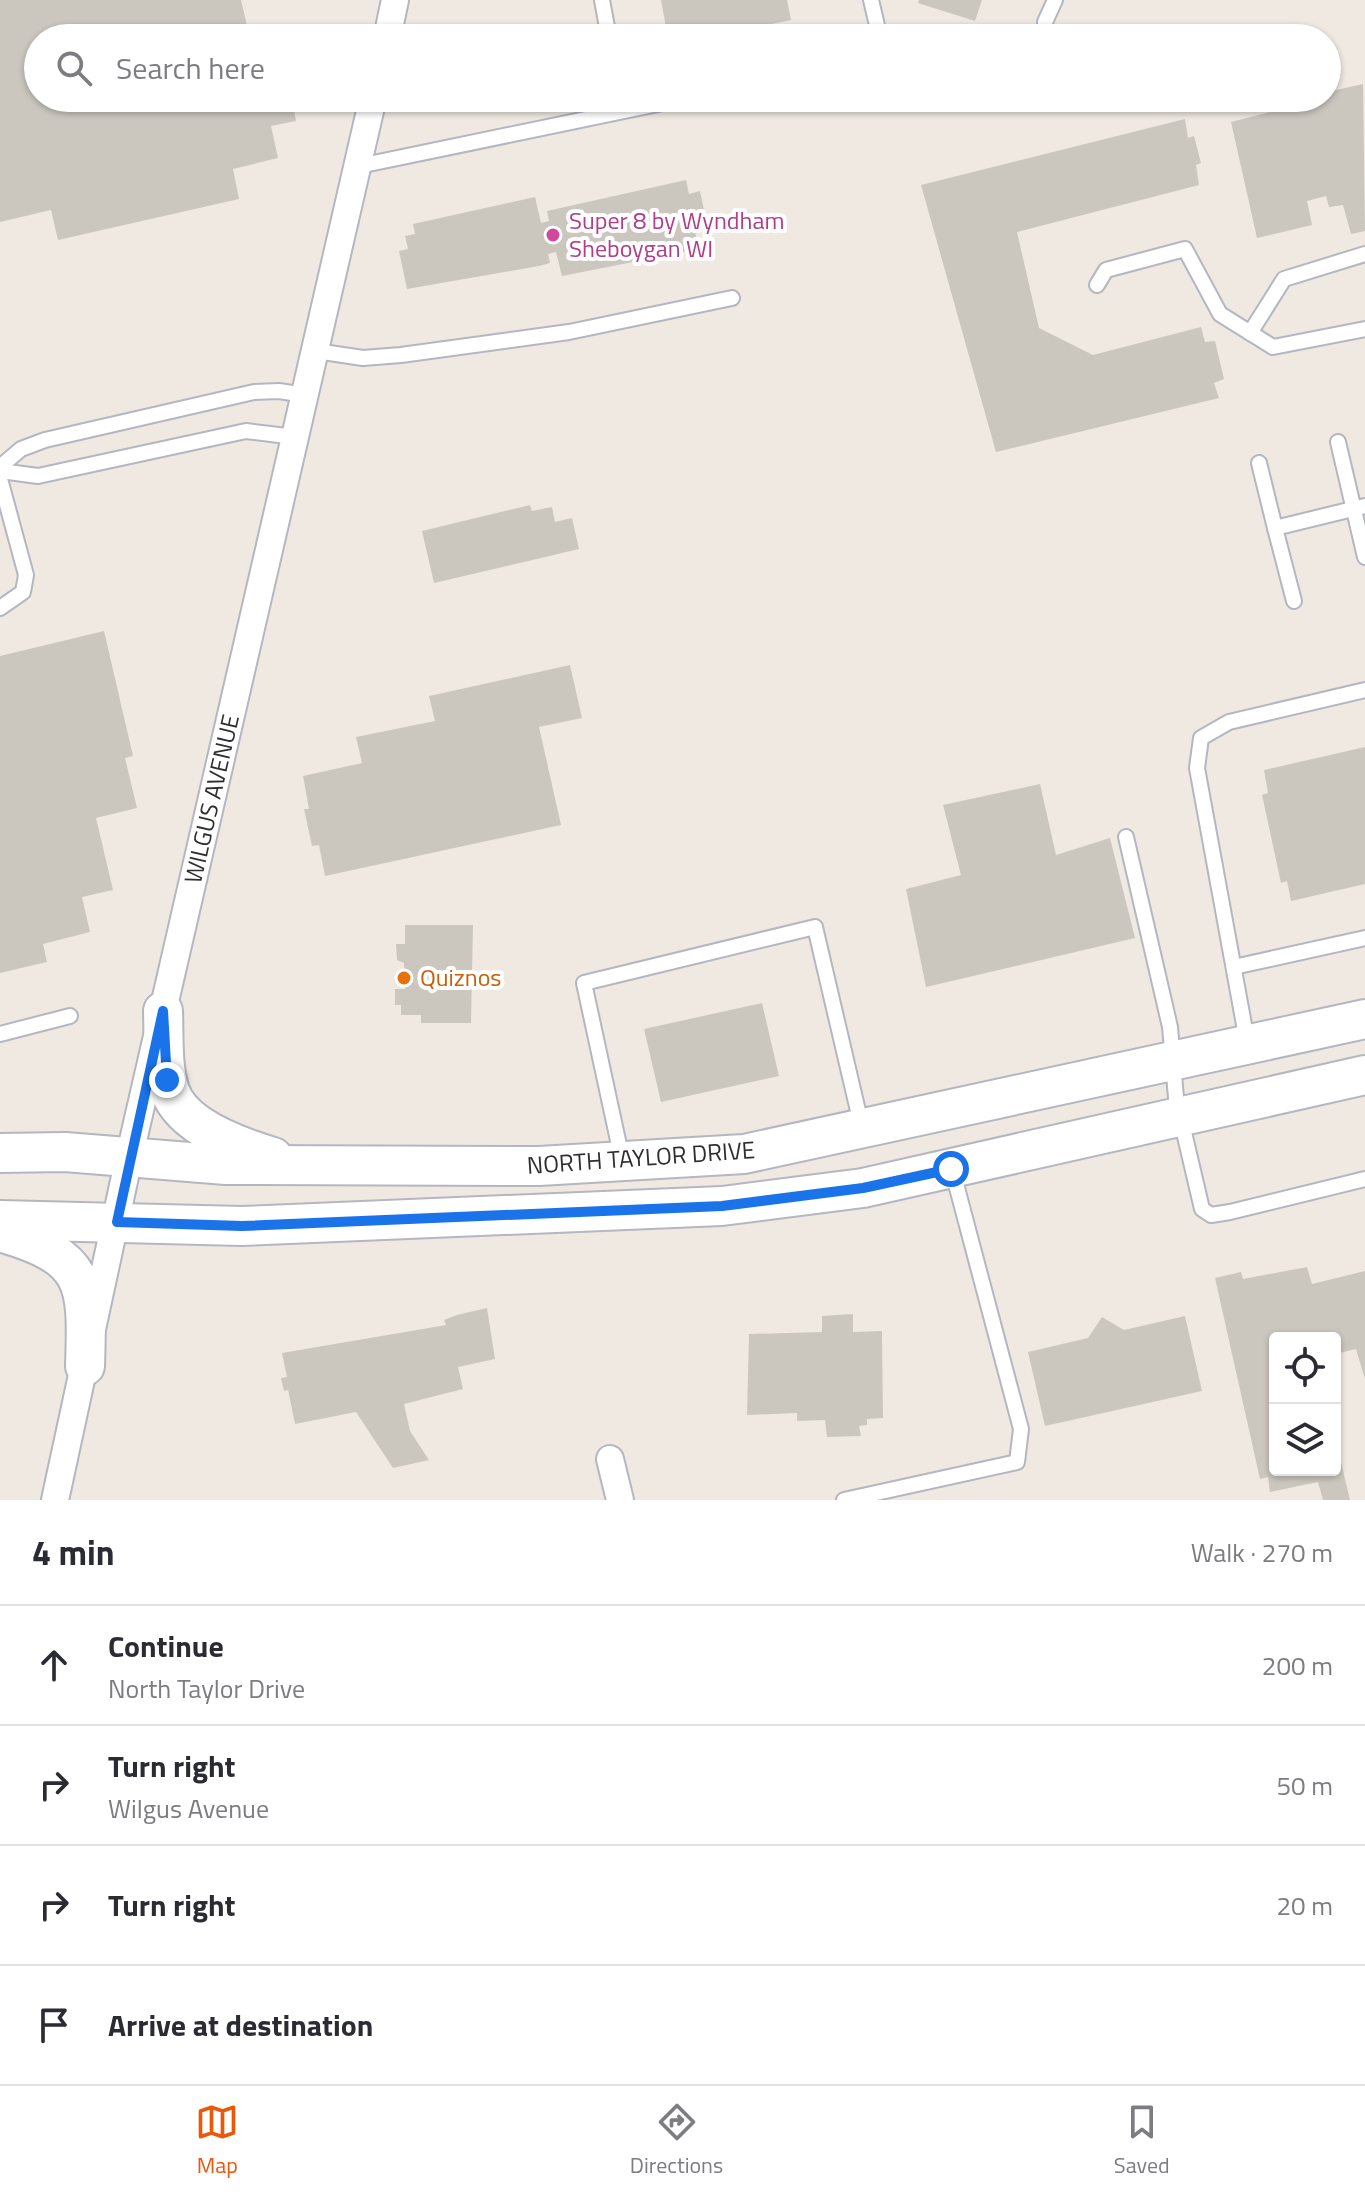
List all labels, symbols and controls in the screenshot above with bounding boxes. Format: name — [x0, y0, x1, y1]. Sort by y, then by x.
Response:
search box — [24, 24, 1341, 112]
text: Search here — [116, 45, 265, 91]
icon: search — [52, 46, 96, 90]
place label: Super 8 by Wyndham Sheboygan WI — [569, 202, 785, 266]
marker: Super 8 by Wyndham Sheboygan WI — [544, 226, 562, 244]
street label: WILGUS AVENUE — [174, 711, 248, 887]
place label: Quiznos — [420, 959, 501, 995]
marker: Quiznos — [395, 969, 413, 987]
route end — [149, 1062, 185, 1098]
street label: NORTH TAYLOR DRIVE — [526, 1131, 756, 1183]
route start — [933, 1151, 969, 1187]
map controls — [1269, 1332, 1341, 1476]
button: locate — [1269, 1332, 1341, 1404]
button: layers — [1269, 1404, 1341, 1476]
text: 4 min — [32, 1526, 115, 1578]
text: Walk · 270 m — [1191, 1533, 1333, 1572]
text: Continue — [108, 1623, 224, 1669]
icon: ahead — [32, 1643, 76, 1687]
text: 200 m — [1262, 1646, 1333, 1685]
text: North Taylor Drive — [108, 1669, 305, 1708]
text: Turn right — [108, 1743, 236, 1789]
icon: right — [32, 1763, 76, 1807]
text: 50 m — [1276, 1766, 1333, 1805]
text: Wilgus Avenue — [108, 1789, 269, 1828]
text: Turn right — [108, 1882, 236, 1928]
icon: right — [32, 1883, 76, 1927]
text: 20 m — [1276, 1886, 1333, 1925]
text: Arrive at destination — [108, 2002, 373, 2048]
icon: arrive — [32, 2003, 76, 2047]
tab: Map — [195, 2100, 239, 2182]
tab: Directions — [630, 2100, 723, 2182]
tab: Saved — [1114, 2100, 1170, 2182]

